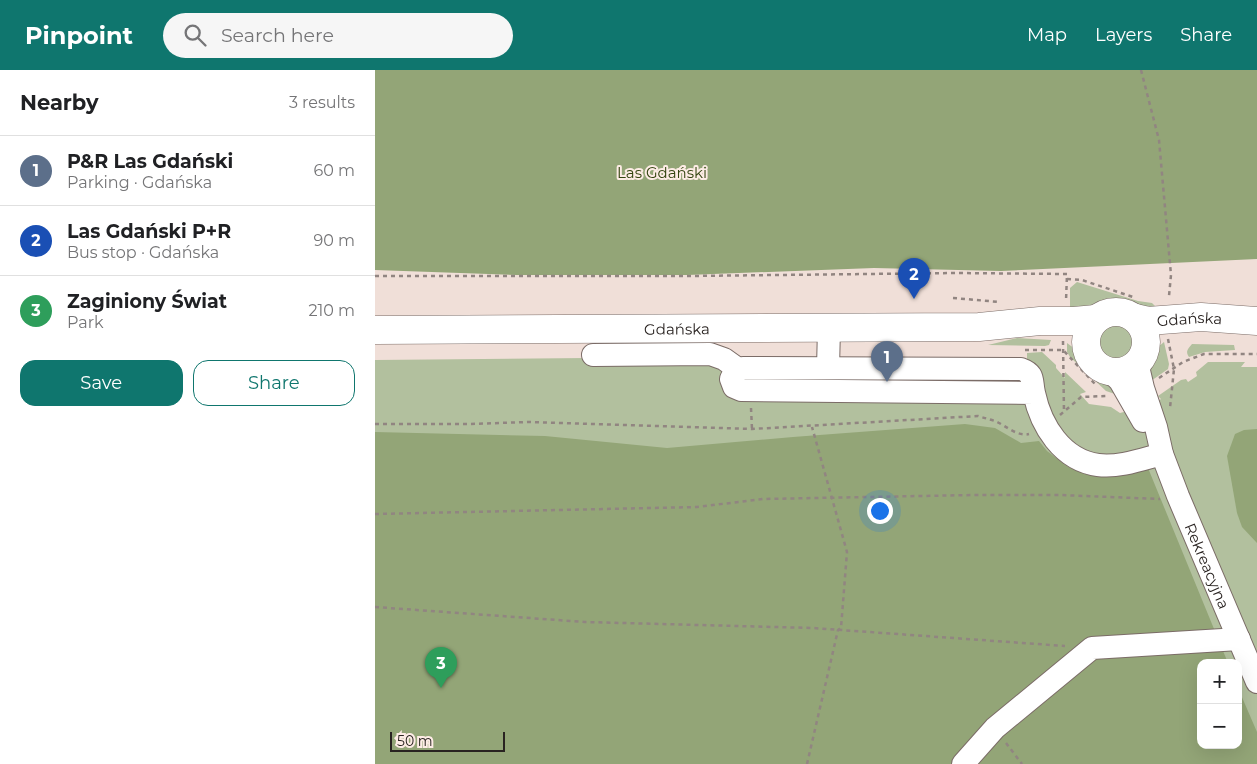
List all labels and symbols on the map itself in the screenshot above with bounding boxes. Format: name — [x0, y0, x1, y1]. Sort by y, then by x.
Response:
park label: Las Gdański — [617, 163, 707, 182]
pin: 2 — [898, 258, 930, 299]
street label: Gdańska — [1156, 307, 1223, 330]
street label: Gdańska — [644, 319, 710, 338]
pin: 1 — [871, 341, 903, 382]
your location — [867, 498, 893, 524]
street label: Rekreacyjna — [1181, 520, 1234, 612]
pin: 3 — [425, 647, 457, 688]
scale bar — [390, 729, 505, 752]

